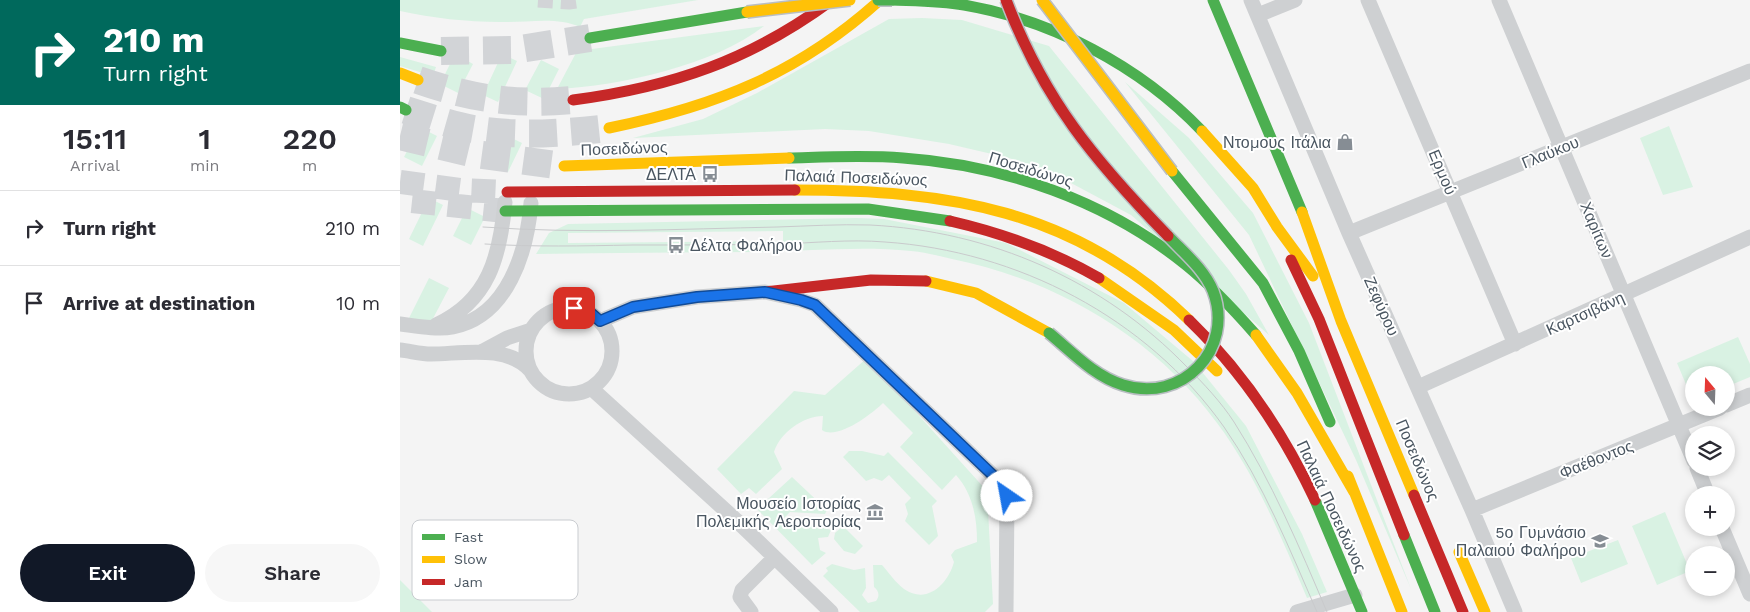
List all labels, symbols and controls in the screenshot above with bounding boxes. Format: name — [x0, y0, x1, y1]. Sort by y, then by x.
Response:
text: 210 m — [103, 19, 204, 61]
icon: right — [20, 20, 85, 85]
text: Turn right — [103, 61, 208, 86]
text: 15:11 — [63, 121, 127, 156]
text: 1 — [198, 121, 211, 156]
text: 220 — [282, 121, 337, 156]
shop icon: Ντομους Ιτάλια — [1335, 132, 1355, 152]
street label: Γλαύκου — [1519, 132, 1582, 173]
place label: Ντομους Ιτάλια — [1223, 133, 1331, 152]
street label: Ποσειδώνος — [580, 137, 668, 160]
street label: Ερμού — [1425, 147, 1461, 198]
street label: Ποσειδώνος — [986, 148, 1076, 191]
text: Arrival — [70, 156, 120, 175]
text: min — [190, 156, 219, 175]
text: m — [302, 156, 317, 175]
bus stop icon: ΔΕΛΤΑ — [700, 164, 720, 184]
place label: ΔΕΛΤΑ — [646, 165, 696, 184]
street label: Παλαιά Ποσειδώνος — [784, 166, 928, 190]
street label: Χαρίτων — [1576, 199, 1617, 261]
icon: right — [20, 214, 48, 242]
text: Turn right — [63, 217, 156, 240]
text: 210 m — [325, 217, 380, 240]
bus stop icon: Δέλτα Φαλήρου — [666, 235, 686, 255]
place label: Δέλτα Φαλήρου — [690, 236, 802, 255]
street label: Ζεφύρου — [1360, 274, 1403, 339]
pin — [553, 287, 595, 329]
street label: Καρτσιβάνη — [1543, 288, 1627, 339]
icon: arrive — [20, 289, 48, 317]
text: Arrive at destination — [63, 292, 255, 315]
text: 10 m — [336, 292, 380, 315]
icon: arrive — [560, 294, 588, 322]
north arrow — [1685, 366, 1735, 416]
map controls — [1685, 366, 1735, 596]
street label: Ποσειδώνος — [1392, 416, 1443, 504]
button: layers — [1685, 426, 1735, 476]
street label: Φαέθοντος — [1557, 436, 1636, 483]
street label: Παλαιά Ποσειδώνος — [1293, 437, 1371, 575]
position arrow — [980, 469, 1032, 521]
button: + — [1685, 486, 1735, 536]
place label: Μουσείο Ιστορίας Πολεμικής Αεροπορίας — [696, 494, 861, 531]
museum icon: Μουσείο Ιστορίας Πολεμικής Αεροπορίας — [865, 502, 885, 522]
legend — [412, 520, 578, 600]
place label: 5ο Γυμνάσιο Παλαιού Φαλήρου — [1456, 523, 1586, 560]
text: Fast — [454, 529, 483, 545]
school or university icon: 5ο Γυμνάσιο Παλαιού Φαλήρου — [1590, 531, 1610, 551]
button: Exit — [20, 544, 195, 602]
button: Share — [205, 544, 380, 602]
button: − — [1685, 546, 1735, 596]
text: Slow — [454, 551, 487, 567]
text: Jam — [454, 574, 483, 590]

